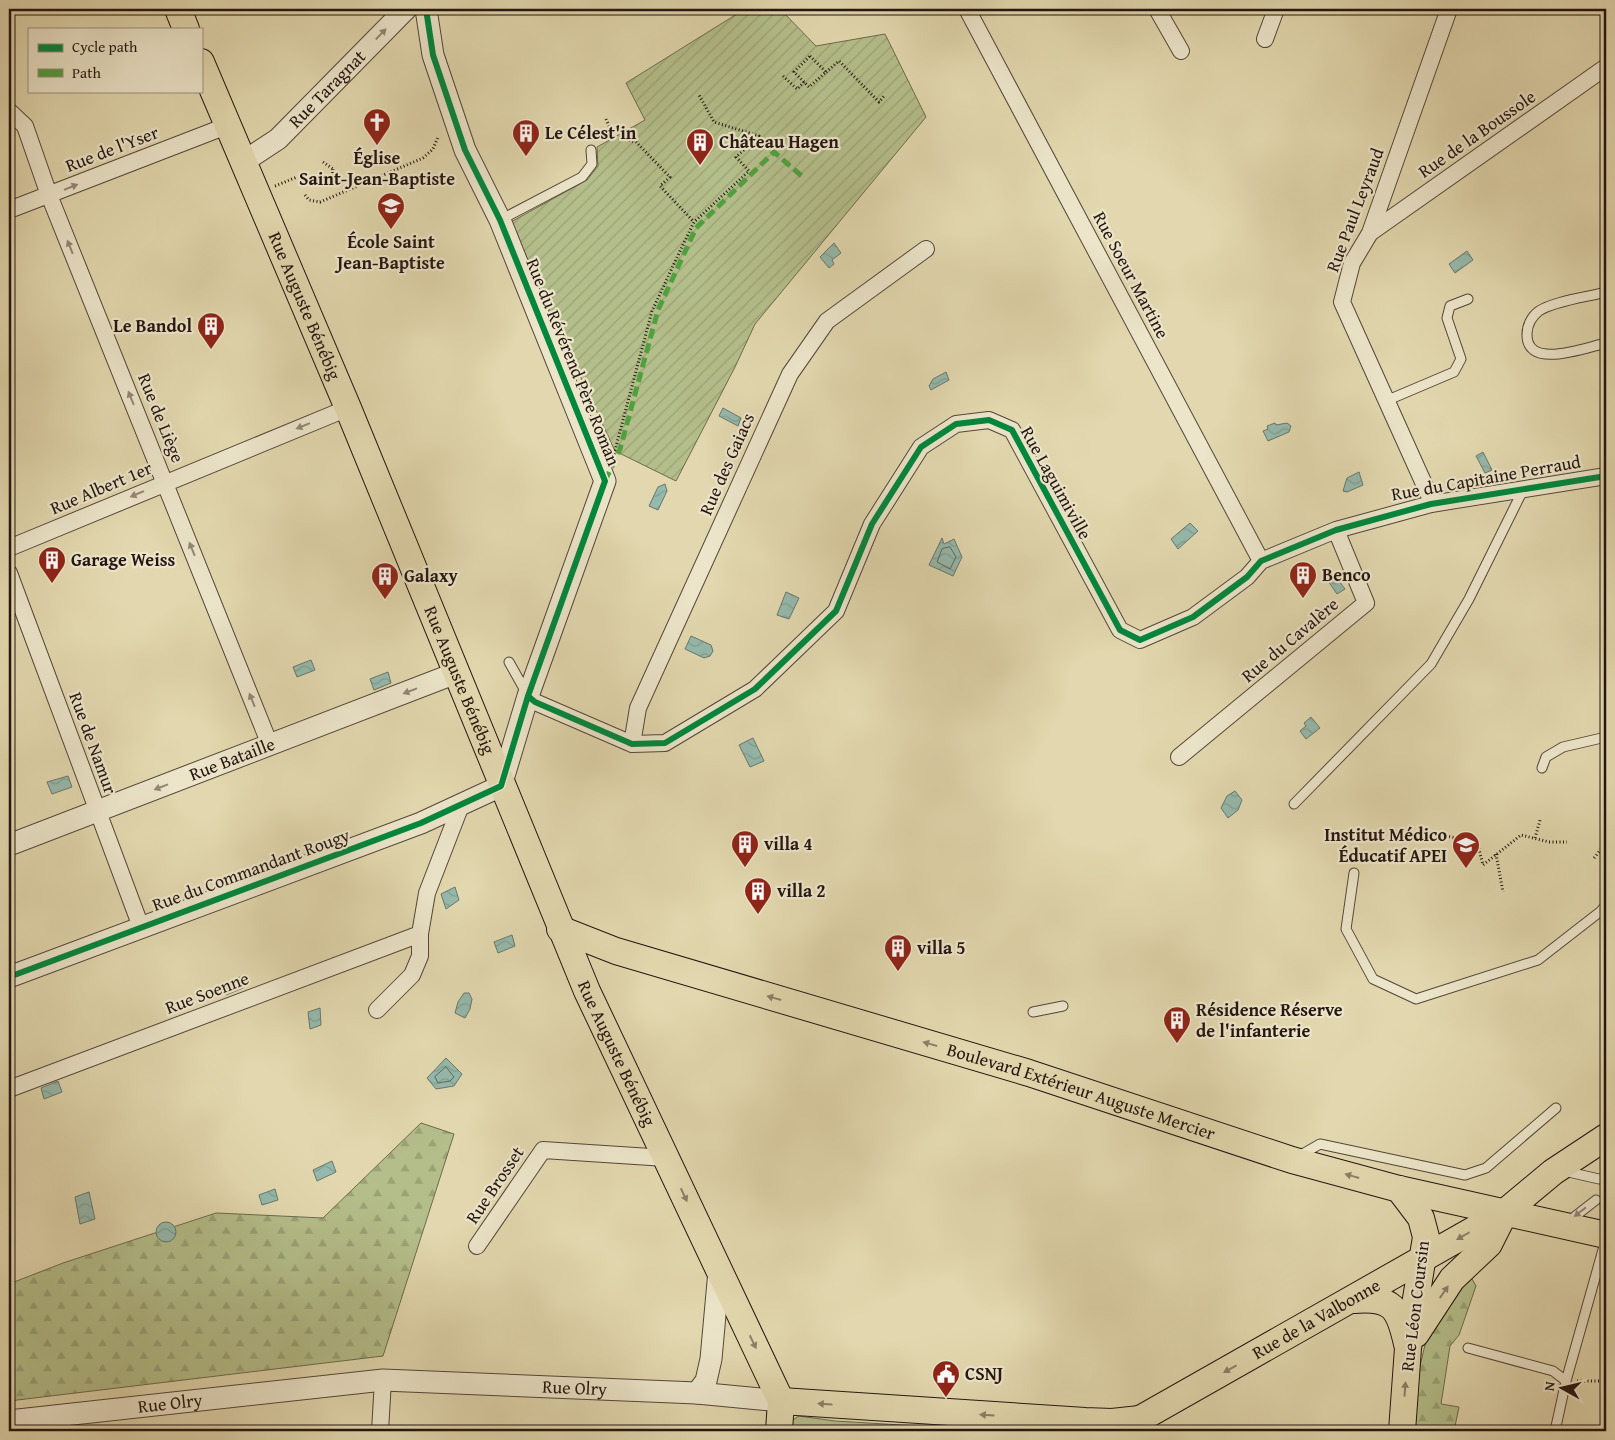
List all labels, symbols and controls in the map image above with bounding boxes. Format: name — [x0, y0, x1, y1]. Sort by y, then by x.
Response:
legend — [28, 28, 202, 92]
one-way arrow — [375, 28, 387, 40]
text: Cycle path — [72, 36, 138, 57]
street label: Rue Taragnat — [282, 43, 372, 134]
text: Path — [72, 62, 101, 83]
street label: Rue de la Boussole — [1412, 83, 1541, 184]
church icon: Église Saint-Jean-Baptiste — [362, 107, 392, 146]
street label: Rue de l'Yser — [61, 118, 163, 179]
building icon: Le Célest'in — [511, 118, 541, 157]
place label: Le Célest'in — [545, 119, 637, 146]
building icon: Château Hagen — [685, 127, 715, 166]
place label: Château Hagen — [719, 128, 839, 155]
place label: Église Saint-Jean-Baptiste — [299, 144, 455, 192]
street label: Rue Paul Leyraud — [1319, 144, 1391, 276]
one-way arrow — [64, 182, 78, 190]
school or university icon: École Saint Jean-Baptiste — [376, 191, 406, 230]
street label: Rue Soeur Martine — [1086, 206, 1176, 343]
street label: Rue Auguste Bénébig — [262, 228, 349, 384]
place label: École Saint Jean-Baptiste — [334, 228, 445, 276]
one-way arrow — [66, 239, 74, 254]
street label: Rue du Révérend Père Roman — [519, 254, 628, 470]
building icon: Le Bandol — [196, 311, 226, 350]
place label: Le Bandol — [113, 312, 192, 339]
street label: Rue de Liège — [131, 369, 192, 467]
one-way arrow — [127, 391, 135, 405]
street label: Rue des Gaiacs — [692, 408, 761, 519]
street label: Rue Laguimiville — [1014, 421, 1099, 544]
one-way arrow — [295, 422, 310, 430]
street label: Rue du Capitaine Perraud — [1389, 447, 1583, 507]
street label: Rue Albert 1er — [46, 454, 157, 521]
one-way arrow — [130, 491, 144, 499]
one-way arrow — [188, 541, 195, 556]
building icon: Garage Weiss — [37, 545, 67, 584]
place label: Garage Weiss — [71, 546, 176, 573]
building icon: Benco — [1288, 560, 1318, 599]
building icon: Galaxy — [370, 561, 400, 600]
place label: Benco — [1322, 561, 1371, 588]
place label: Galaxy — [404, 562, 458, 589]
street label: Rue du Cavalère — [1235, 591, 1344, 689]
street label: Rue Auguste Bénébig — [417, 601, 503, 758]
street label: Rue de Namur — [63, 688, 125, 798]
one-way arrow — [403, 688, 418, 695]
one-way arrow — [248, 692, 256, 707]
street label: Rue Bataille — [185, 730, 279, 787]
one-way arrow — [153, 784, 168, 791]
street label: Rue du Commandant Rougy — [148, 821, 353, 918]
place label: Institut Médico Éducatif APEI — [1324, 821, 1447, 869]
building icon: villa 4 — [730, 829, 760, 868]
place label: villa 4 — [764, 830, 813, 857]
school or university icon: Institut Médico Éducatif APEI — [1451, 830, 1481, 869]
building icon: villa 2 — [743, 876, 773, 915]
place label: villa 2 — [777, 877, 826, 904]
building icon: villa 5 — [883, 933, 913, 972]
place label: villa 5 — [917, 934, 966, 961]
street label: Rue Soenne — [161, 964, 253, 1021]
street label: Rue Auguste Bénébig — [571, 976, 663, 1131]
one-way arrow — [766, 993, 781, 1001]
place label: Résidence Réserve de l'infanterie — [1196, 996, 1343, 1044]
building icon: Résidence Réserve de l'infanterie — [1162, 1005, 1192, 1044]
street label: Boulevard Extérieur Auguste Mercier — [944, 1035, 1219, 1147]
one-way arrow — [922, 1039, 937, 1047]
street label: Rue Brosset — [459, 1140, 531, 1229]
one-way arrow — [1344, 1172, 1359, 1180]
one-way arrow — [679, 1188, 688, 1203]
one-way arrow — [1573, 1207, 1586, 1218]
one-way arrow — [1456, 1232, 1469, 1241]
street label: Rue Léon Coursin — [1393, 1239, 1436, 1373]
street label: Rue de la Valbonne — [1247, 1271, 1385, 1366]
one-way arrow — [1439, 1285, 1449, 1298]
one-way arrow — [749, 1335, 757, 1349]
public building icon: CSNJ — [931, 1359, 961, 1398]
place label: CSNJ — [965, 1360, 1003, 1387]
north arrow — [1538, 1362, 1588, 1412]
one-way arrow — [1224, 1364, 1237, 1373]
street label: Rue Olry — [542, 1373, 608, 1402]
text: N — [1539, 1380, 1560, 1392]
one-way arrow — [1401, 1381, 1409, 1397]
street label: Rue Olry — [136, 1386, 204, 1420]
one-way arrow — [816, 1400, 832, 1408]
one-way arrow — [979, 1410, 995, 1418]

